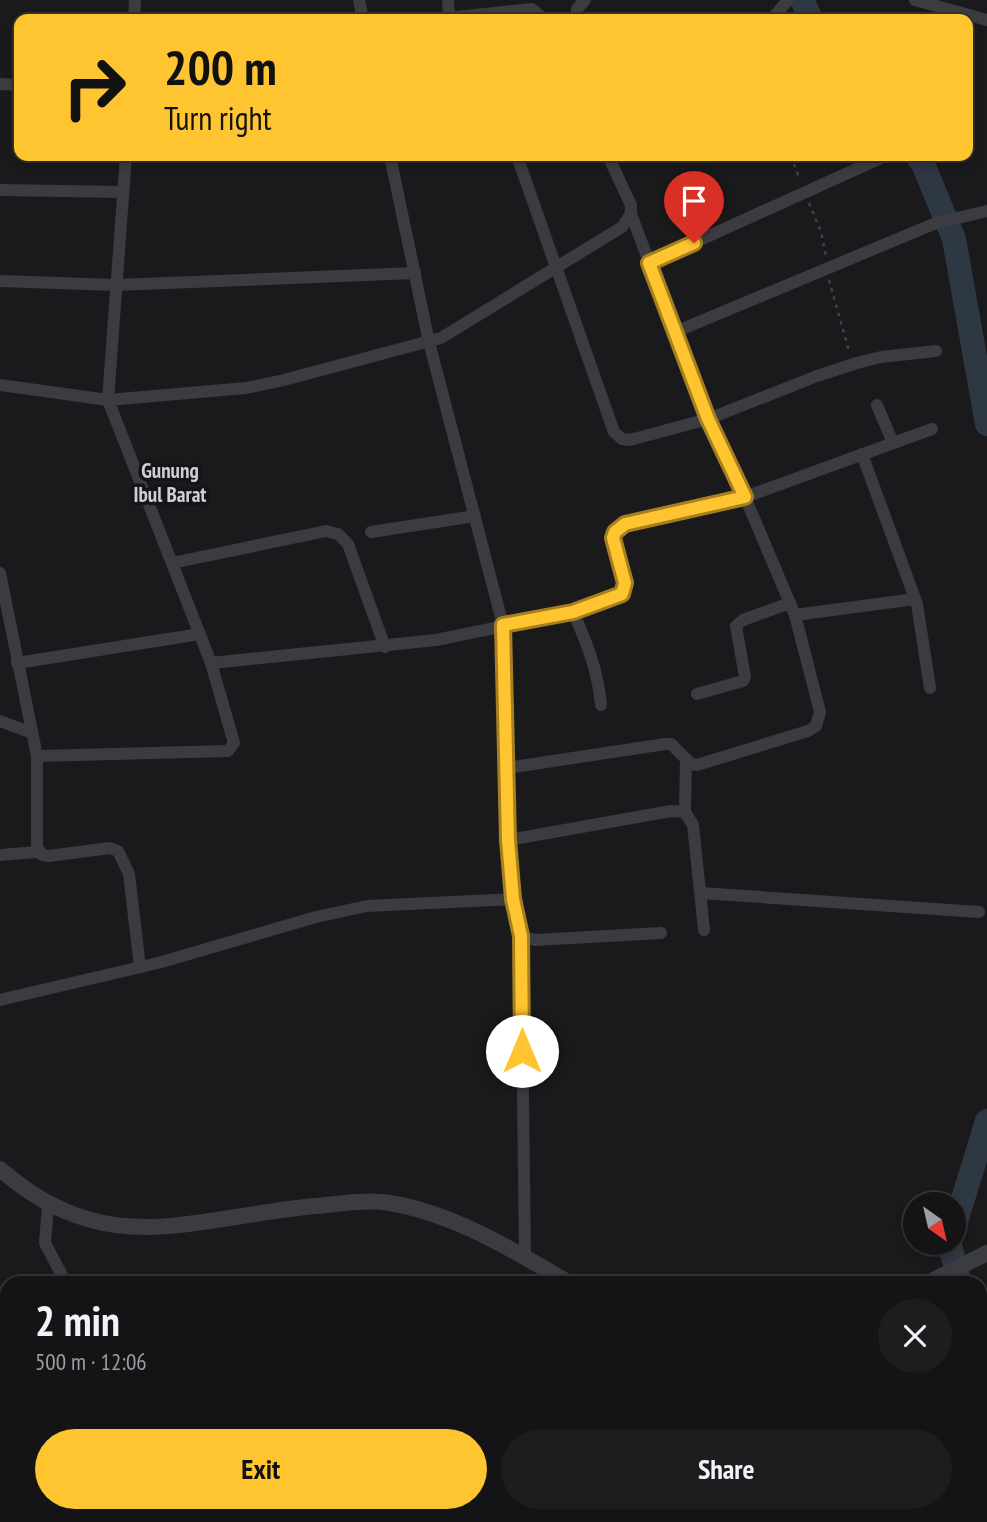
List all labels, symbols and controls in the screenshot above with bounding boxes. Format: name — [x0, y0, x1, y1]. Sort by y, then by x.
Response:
text: 200 m — [164, 35, 277, 99]
icon: right — [49, 42, 140, 133]
text: Turn right — [164, 97, 272, 139]
pin — [664, 171, 724, 243]
icon: arrive — [675, 182, 713, 220]
district label: Gunung Ibul Barat — [134, 457, 206, 508]
position arrow — [485, 1014, 559, 1088]
north arrow — [903, 1192, 966, 1255]
map controls — [903, 1192, 966, 1255]
text: 2 min — [35, 1293, 120, 1348]
button: close — [878, 1299, 952, 1373]
text: 500 m · 12:06 — [35, 1347, 147, 1376]
button: Exit — [35, 1429, 487, 1509]
button: Share — [501, 1429, 952, 1509]

